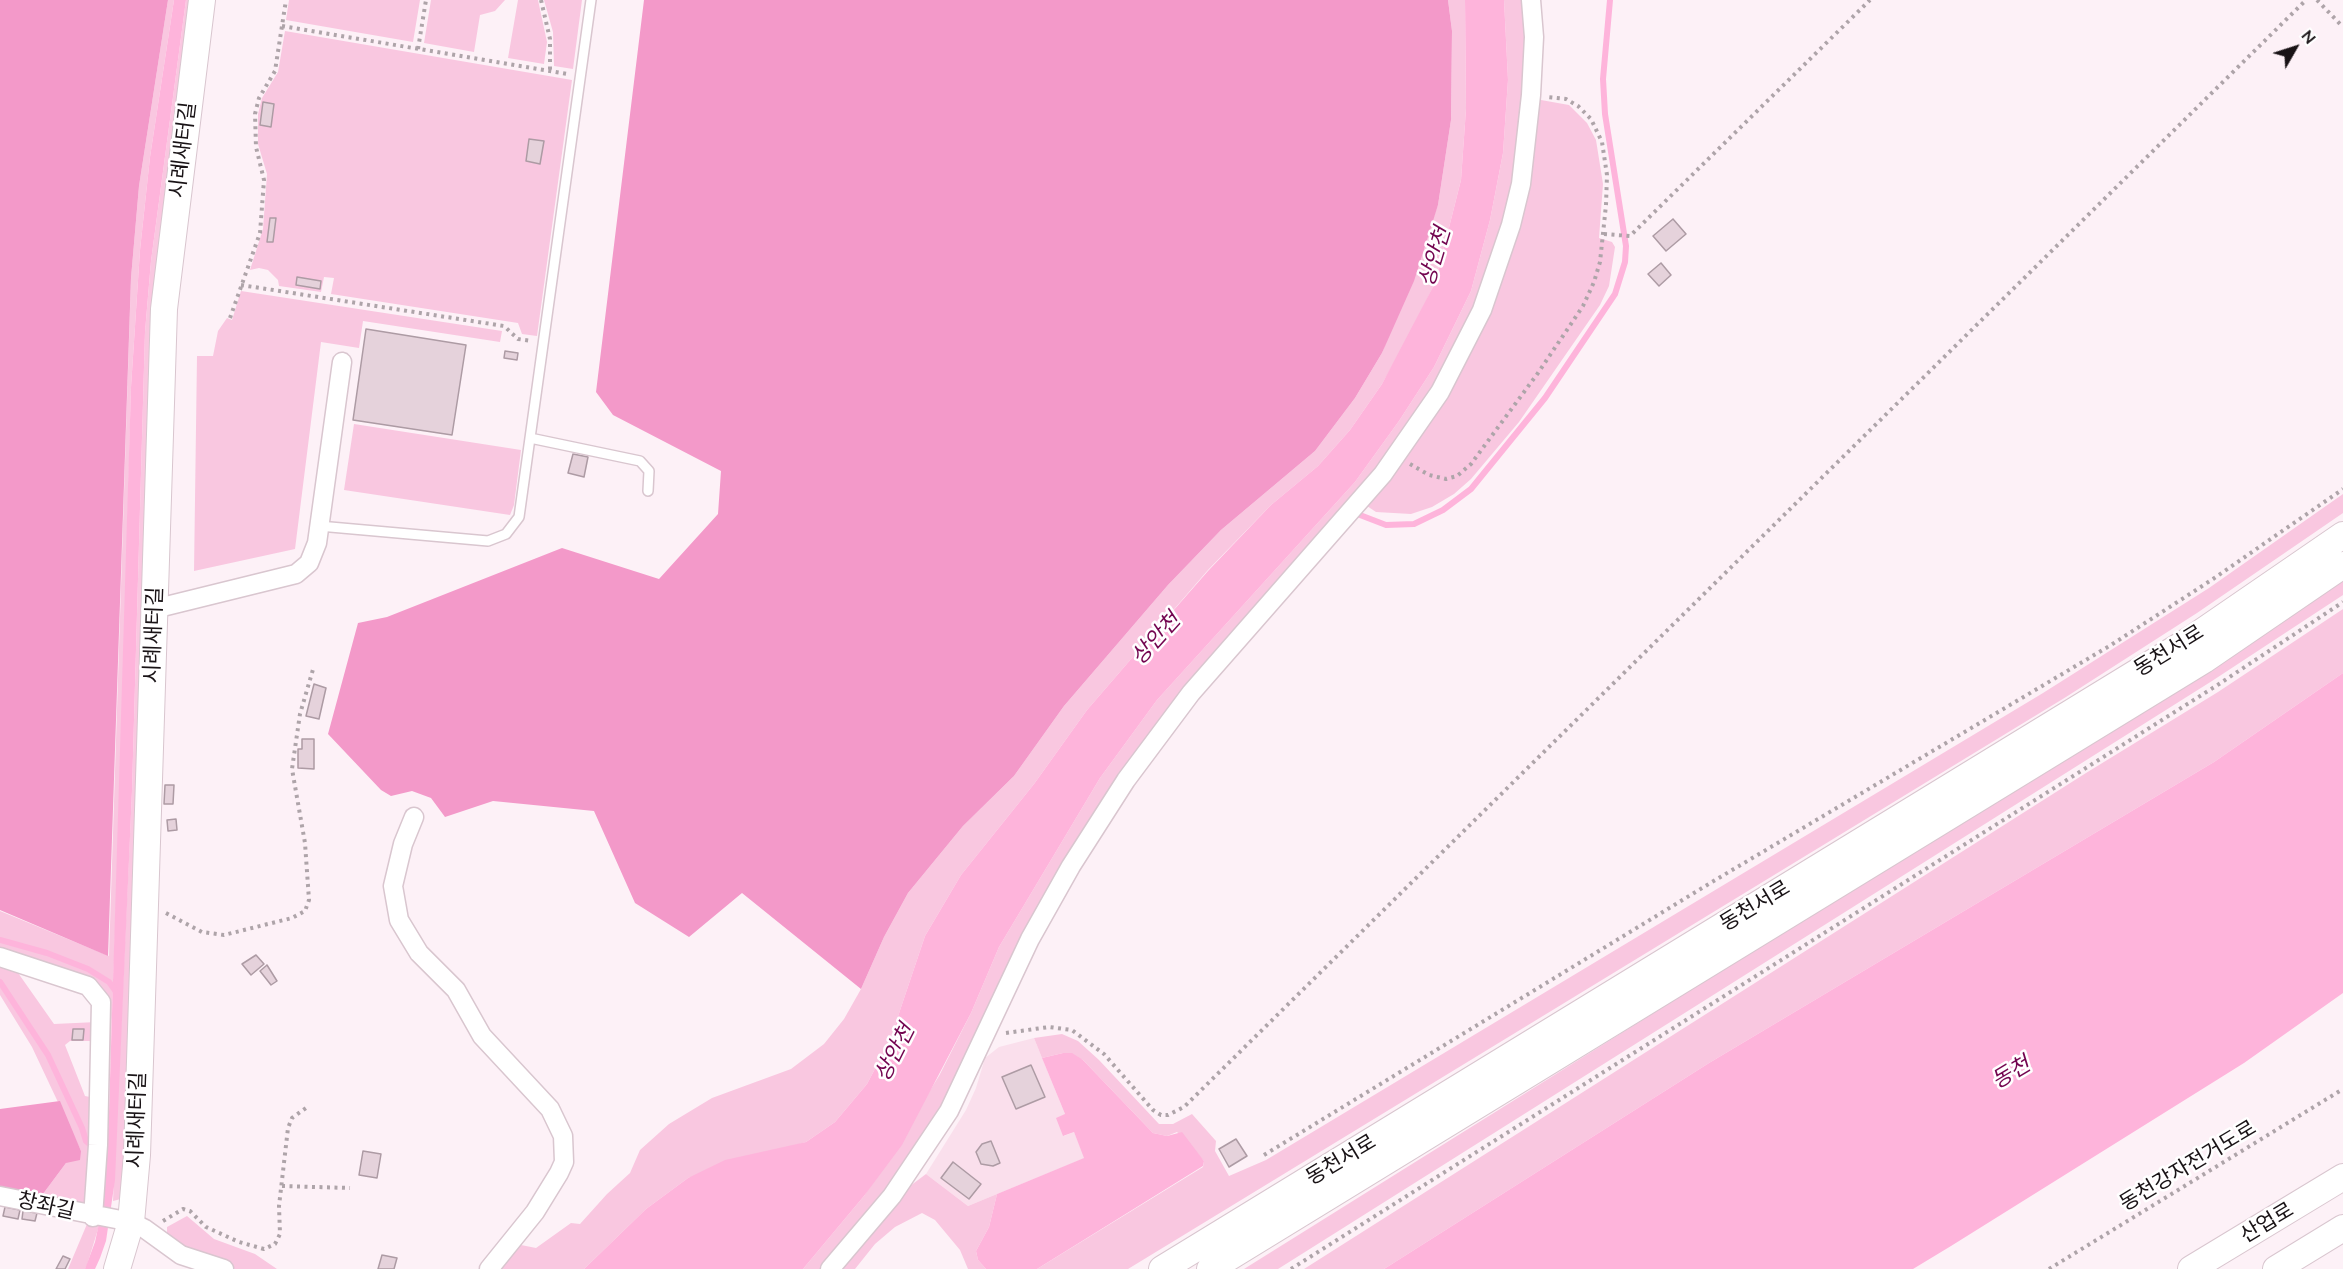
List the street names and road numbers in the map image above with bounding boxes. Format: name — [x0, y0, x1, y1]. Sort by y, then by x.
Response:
street label: 시례새터길 — [165, 101, 201, 199]
street label: 시례새터길 — [140, 586, 168, 684]
street label: 동천서로 — [2130, 620, 2208, 682]
street label: 동천서로 — [1715, 875, 1795, 937]
street label: 시례새터길 — [123, 1071, 151, 1169]
street label: 동천강자전거도로 — [2115, 1115, 2261, 1217]
street label: 동천서로 — [1301, 1129, 1381, 1191]
street label: 창좌길 — [15, 1187, 77, 1225]
street label: 산업로 — [2236, 1197, 2298, 1249]

